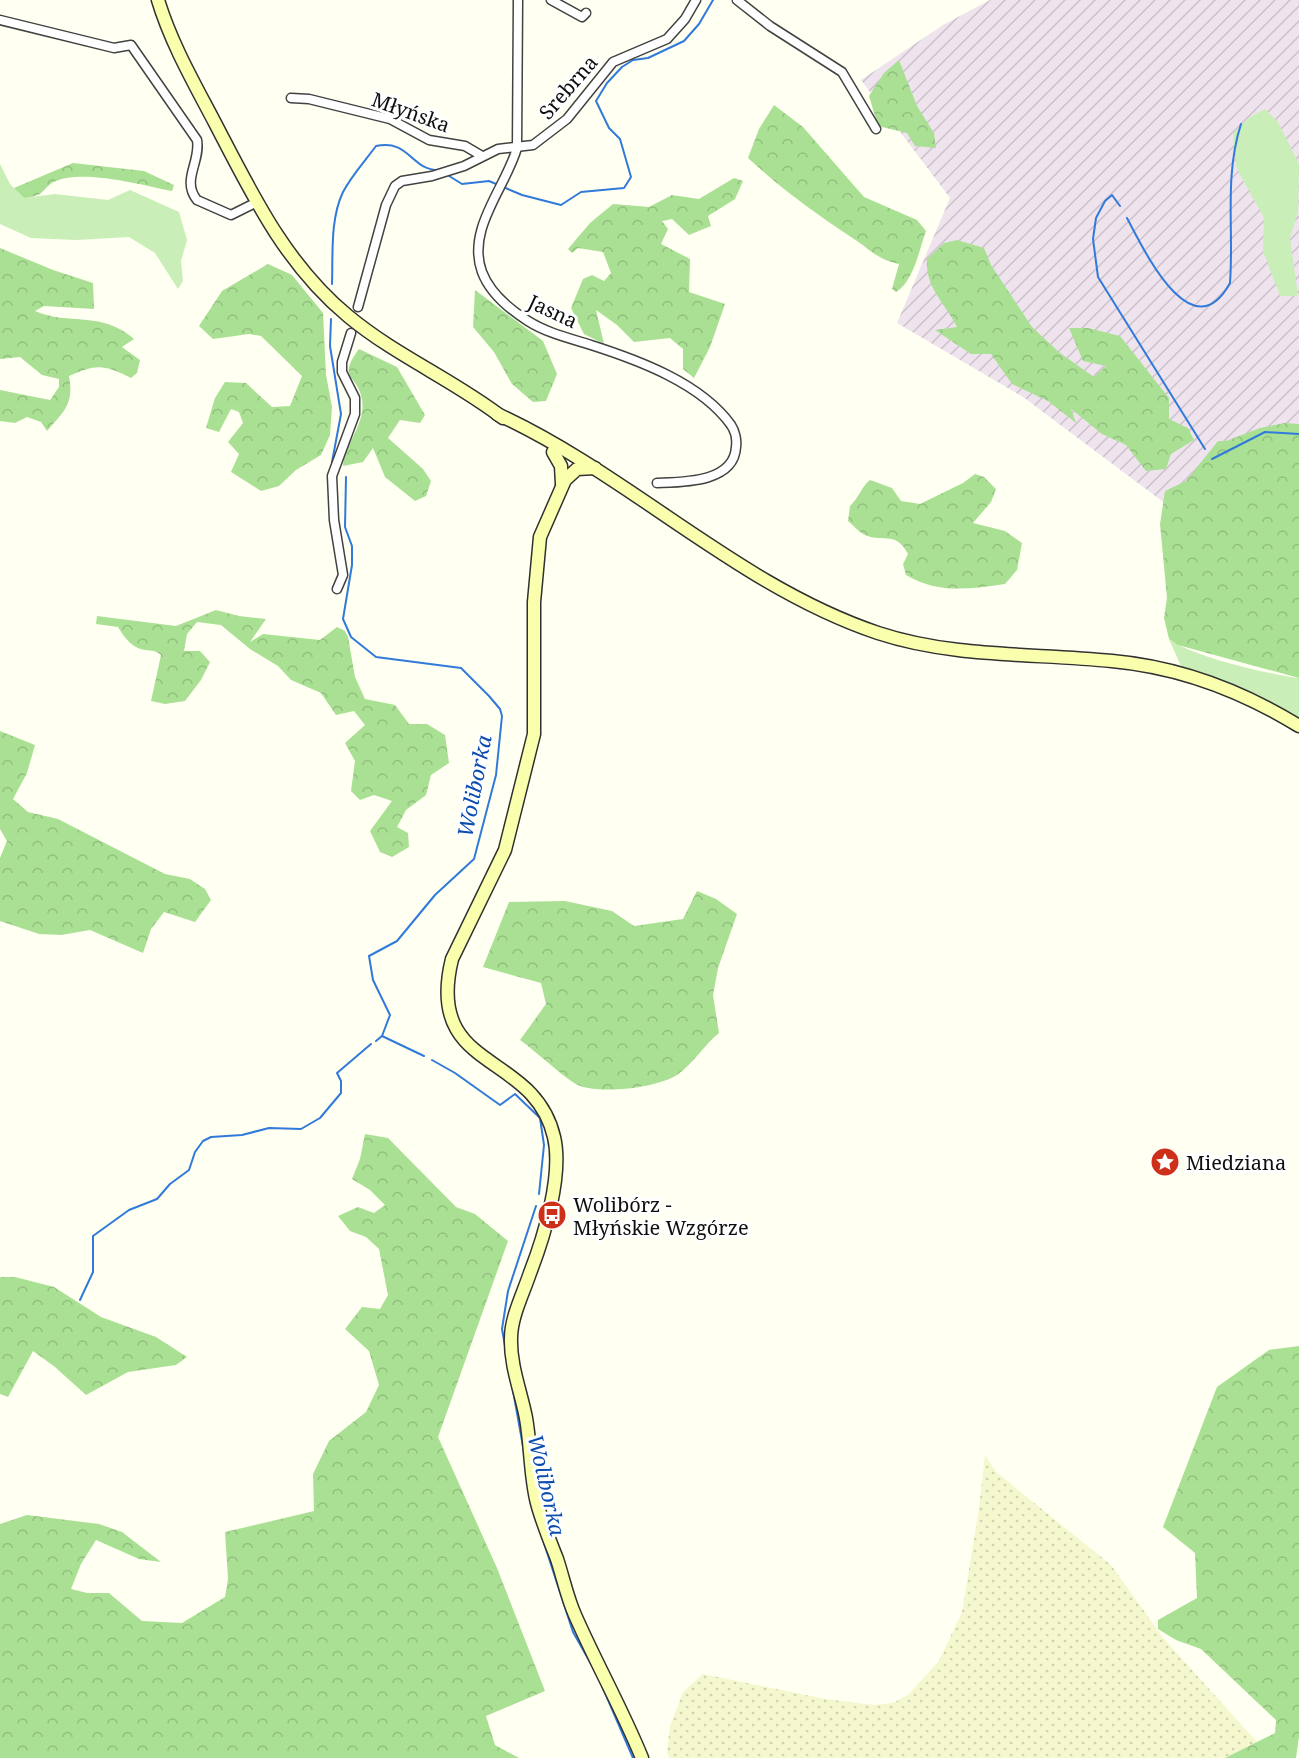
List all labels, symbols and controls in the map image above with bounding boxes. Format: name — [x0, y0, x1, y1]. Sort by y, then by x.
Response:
street label: Srebrna — [533, 49, 603, 125]
street label: Młyńska — [368, 85, 454, 139]
street label: Jasna — [523, 287, 582, 334]
water label: Woliborka — [450, 732, 498, 839]
place icon: Miedziana — [1149, 1146, 1181, 1178]
place label: Miedziana — [1186, 1149, 1286, 1176]
place label: Wolibórz - Młyńskie Wzgórze — [573, 1191, 749, 1241]
bus stop icon: Wolibórz - Młyńskie Wzgórze — [536, 1199, 568, 1231]
water label: Woliborka — [522, 1432, 572, 1539]

